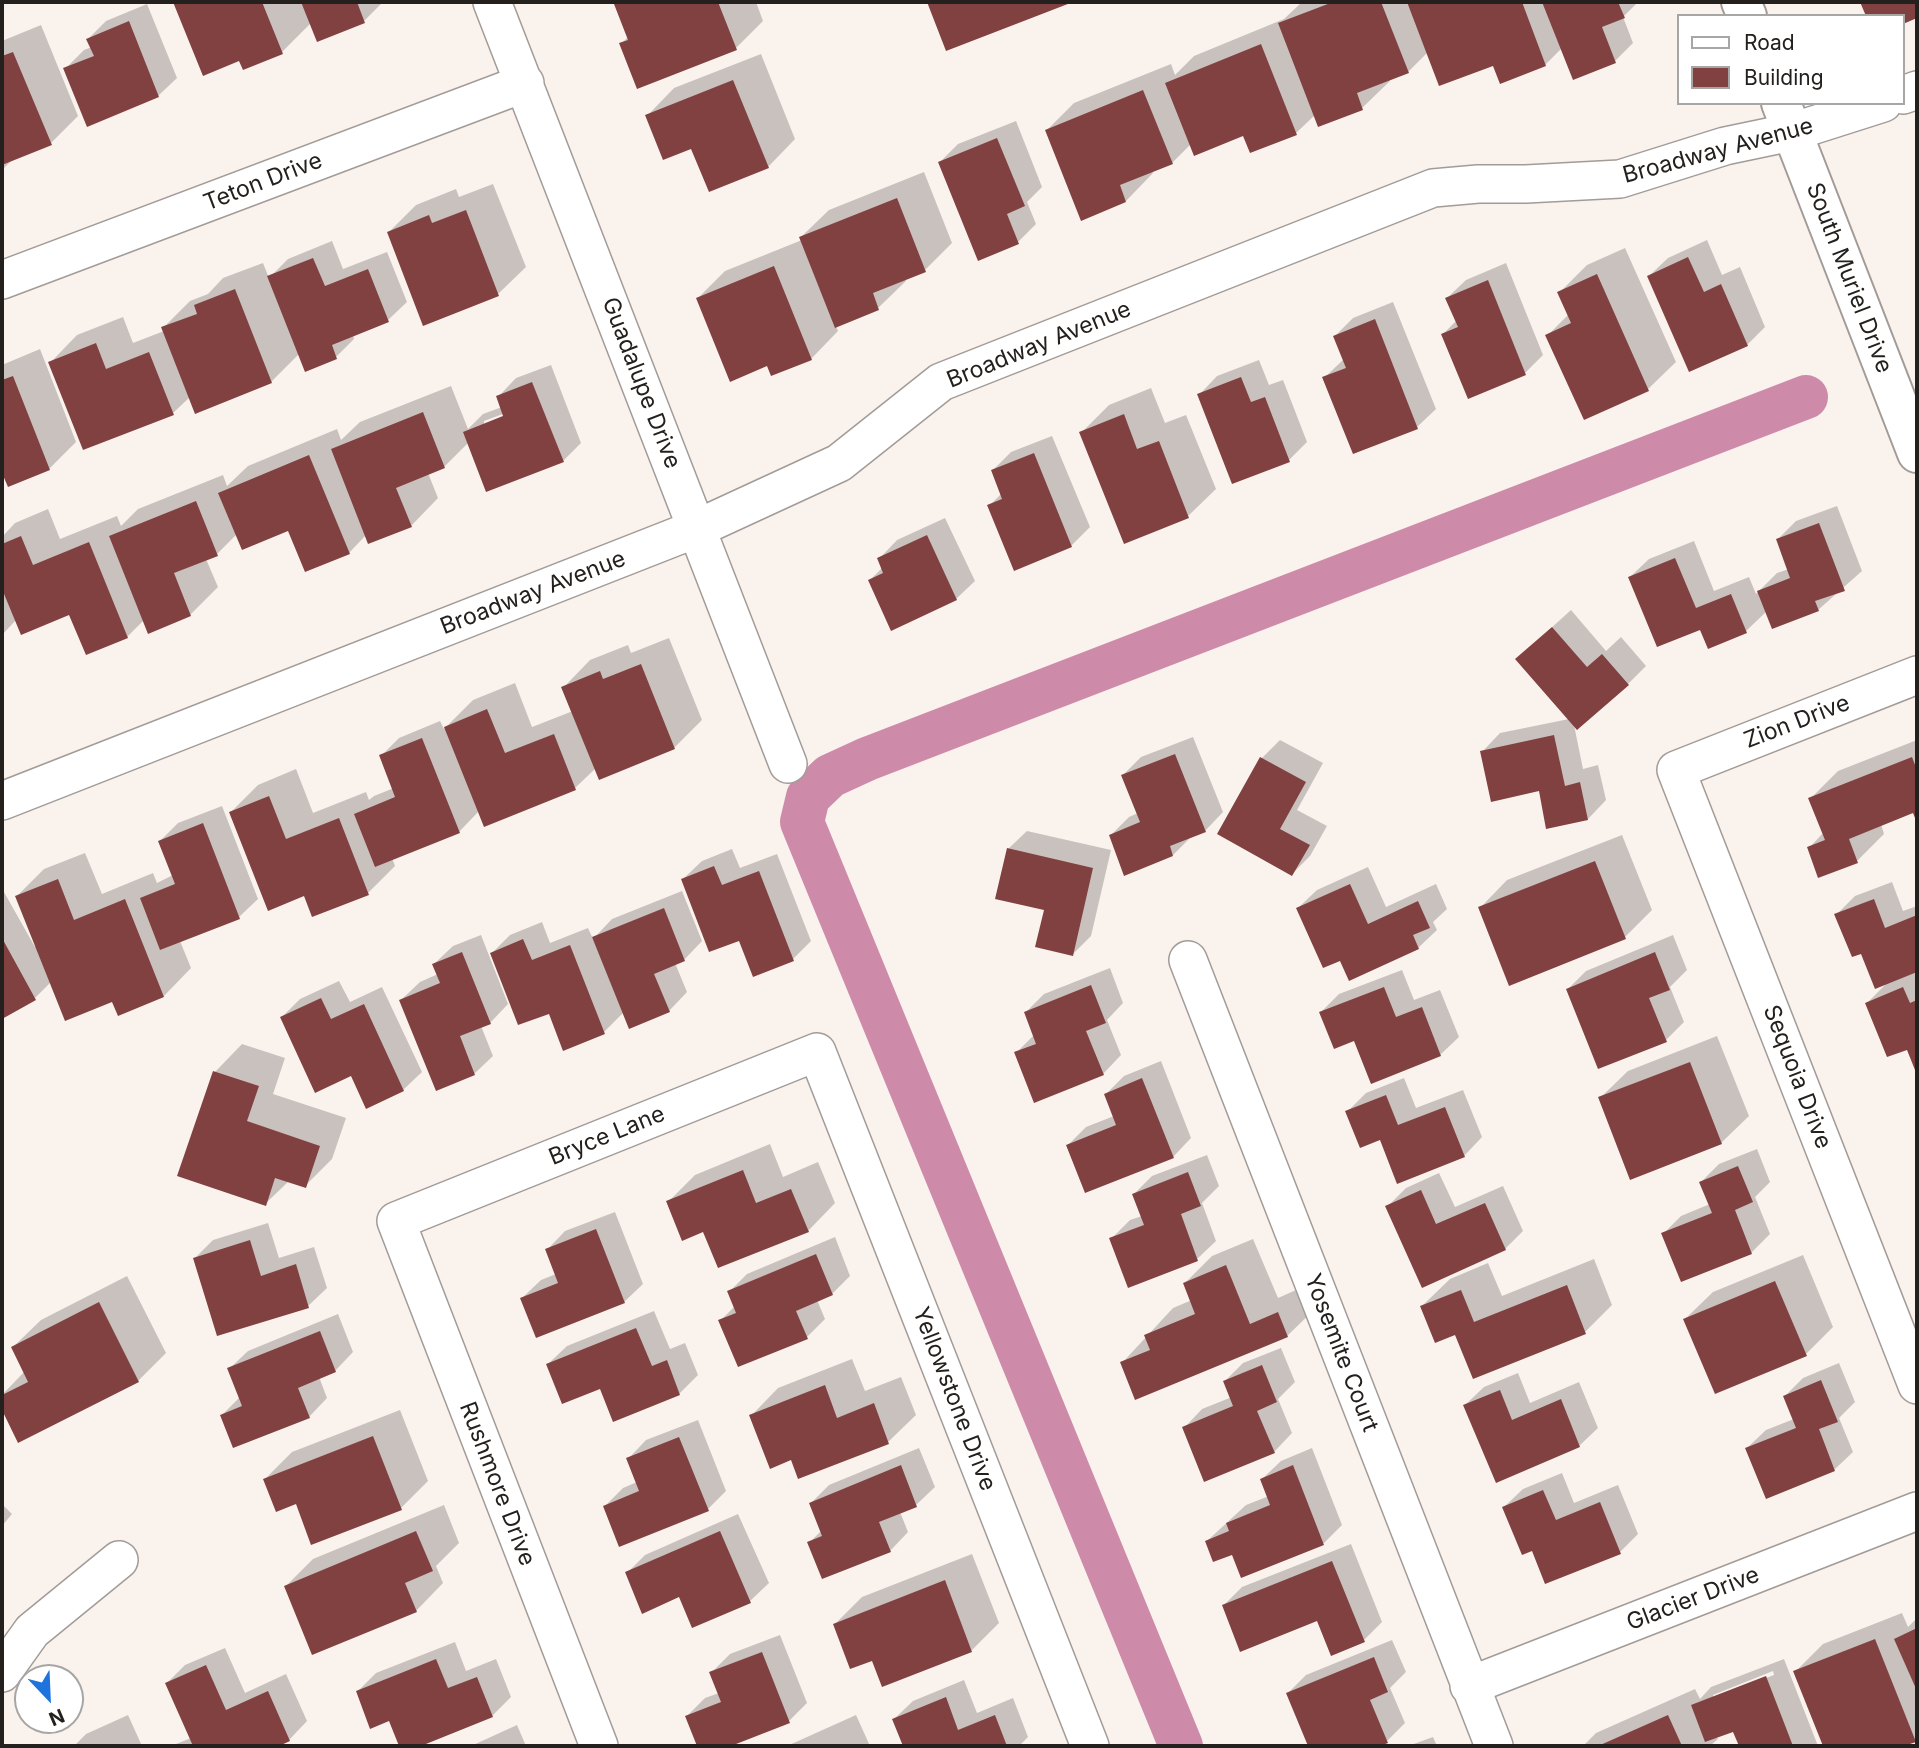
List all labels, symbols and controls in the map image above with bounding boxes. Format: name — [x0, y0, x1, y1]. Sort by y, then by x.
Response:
legend — [1678, 14, 1905, 105]
text: Road — [1744, 30, 1795, 55]
text: Building — [1744, 65, 1824, 90]
street label: Broadway Avenue — [1620, 112, 1816, 190]
street label: Teton Drive — [200, 147, 326, 217]
street label: South Muriel Drive — [1800, 179, 1898, 377]
street label: Guadalupe Drive — [596, 294, 686, 472]
street label: Broadway Avenue — [943, 296, 1135, 394]
street label: Broadway Avenue — [437, 545, 629, 641]
street label: Zion Drive — [1740, 689, 1854, 755]
street label: Sequoia Drive — [1757, 1001, 1837, 1153]
street label: Bryce Lane — [545, 1100, 669, 1172]
street label: Yosemite Court — [1298, 1270, 1384, 1436]
street label: Yellowstone Drive — [906, 1303, 1002, 1495]
street label: Rushmore Drive — [453, 1398, 541, 1570]
street label: Glacier Drive — [1623, 1561, 1763, 1637]
north arrow — [14, 1664, 84, 1734]
text: N — [45, 1704, 68, 1730]

